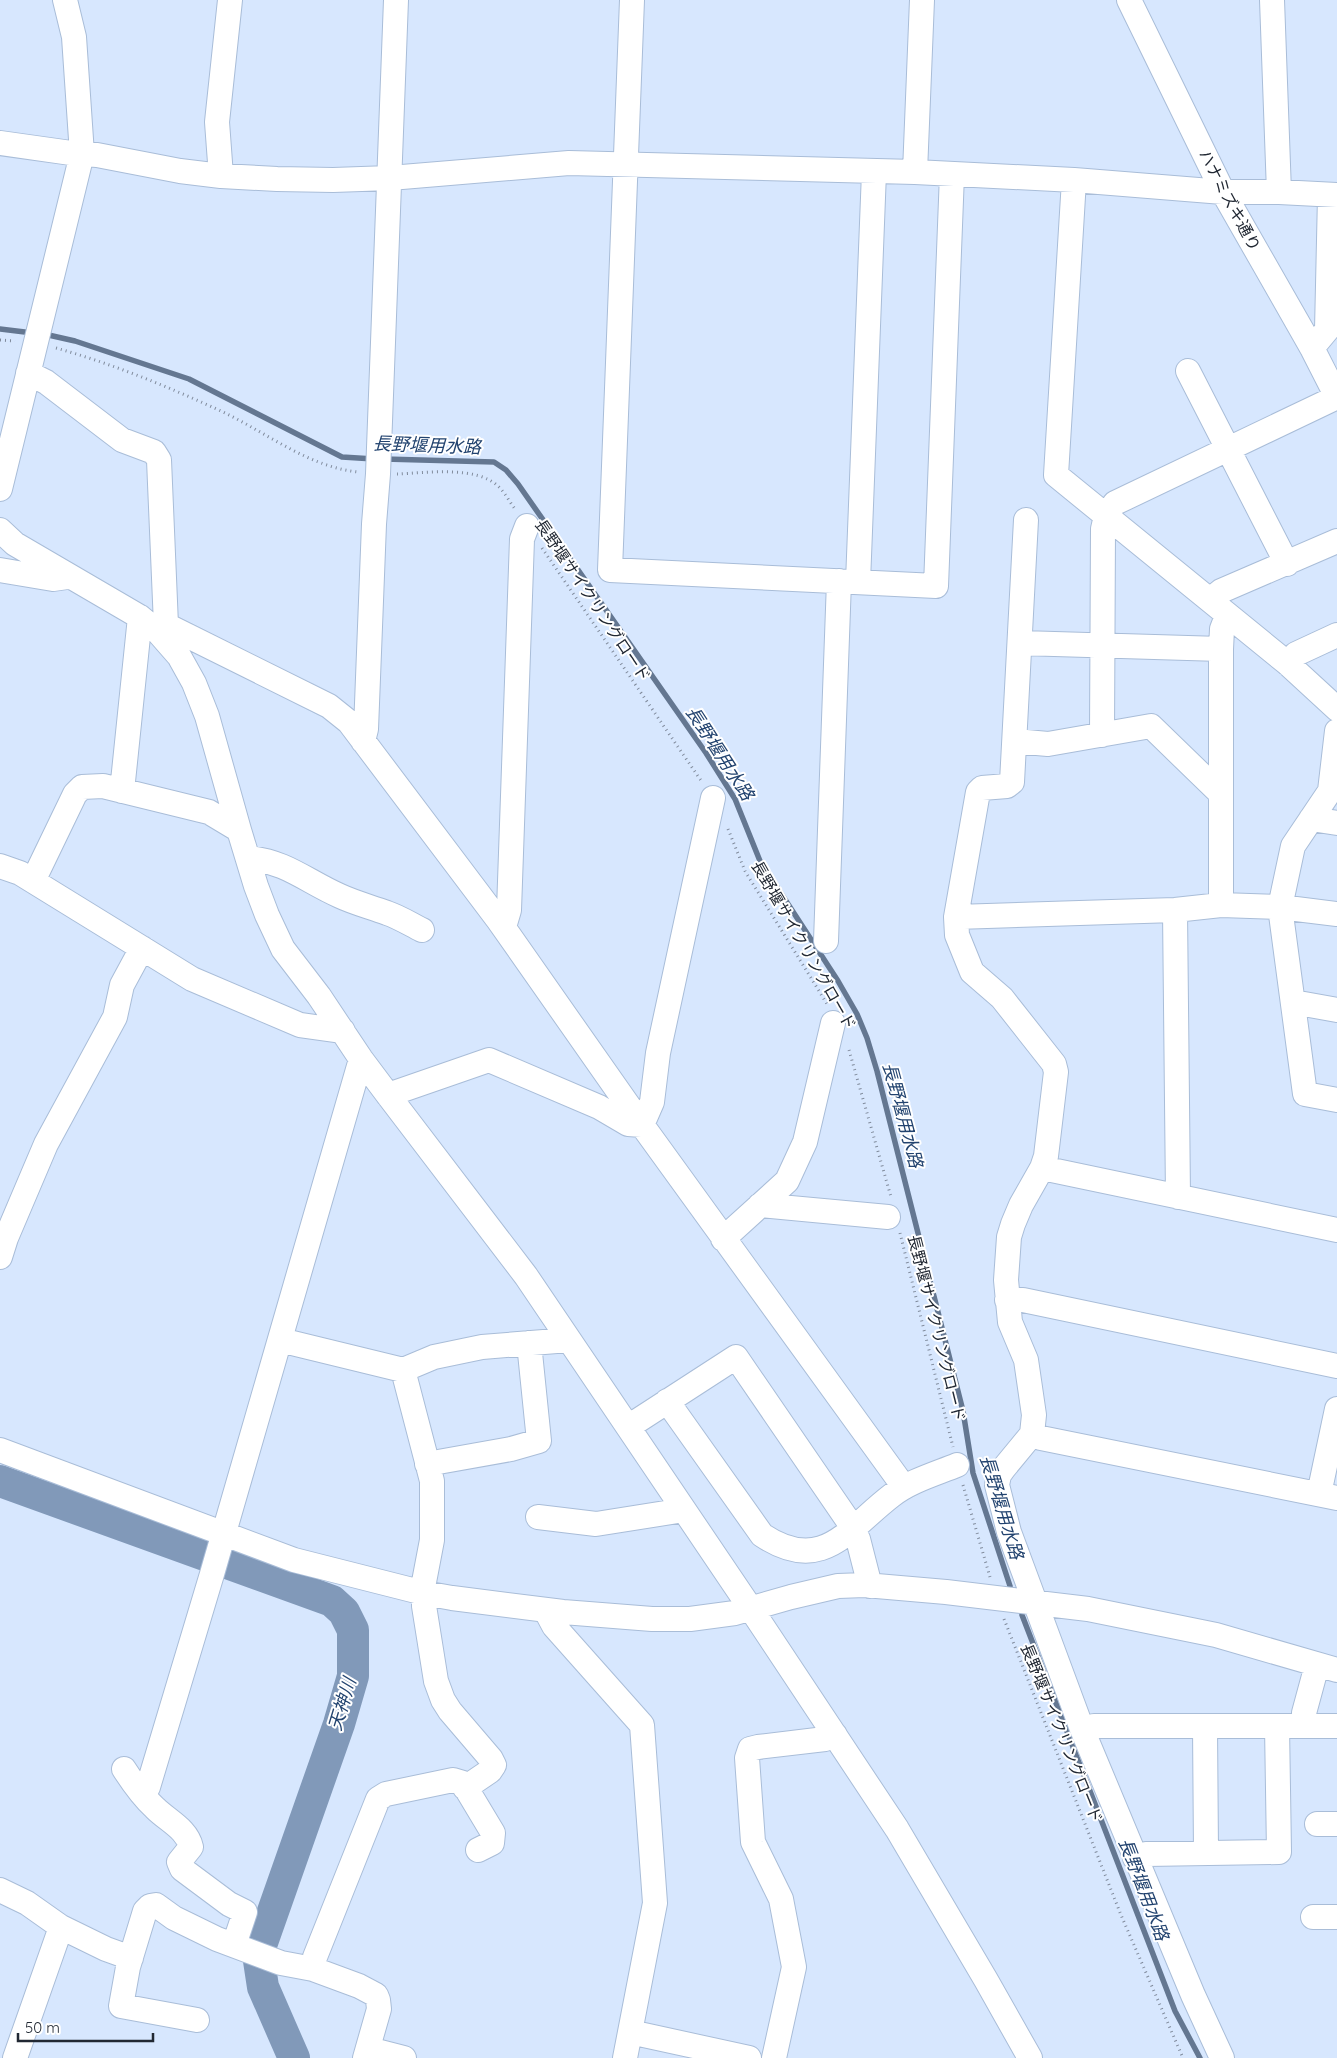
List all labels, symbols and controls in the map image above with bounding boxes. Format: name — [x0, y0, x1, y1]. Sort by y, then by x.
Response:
street label: ハナミズキ通り — [1195, 146, 1265, 254]
water label: 長野堰用水路 — [373, 432, 483, 458]
street label: 長野堰サイクリングロード — [531, 515, 655, 685]
water label: 長野堰用水路 — [681, 701, 760, 806]
street label: 長野堰サイクリングロード — [747, 857, 861, 1033]
water label: 長野堰用水路 — [878, 1060, 929, 1172]
street label: 長野堰サイクリングロード — [904, 1233, 970, 1423]
water label: 長野堰用水路 — [975, 1452, 1029, 1564]
street label: 長野堰サイクリングロード — [1017, 1640, 1107, 1826]
water label: 天神川 — [323, 1673, 361, 1733]
water label: 長野堰用水路 — [1114, 1834, 1175, 1945]
scale bar — [18, 2010, 152, 2042]
text: 50 m — [25, 2018, 60, 2037]

